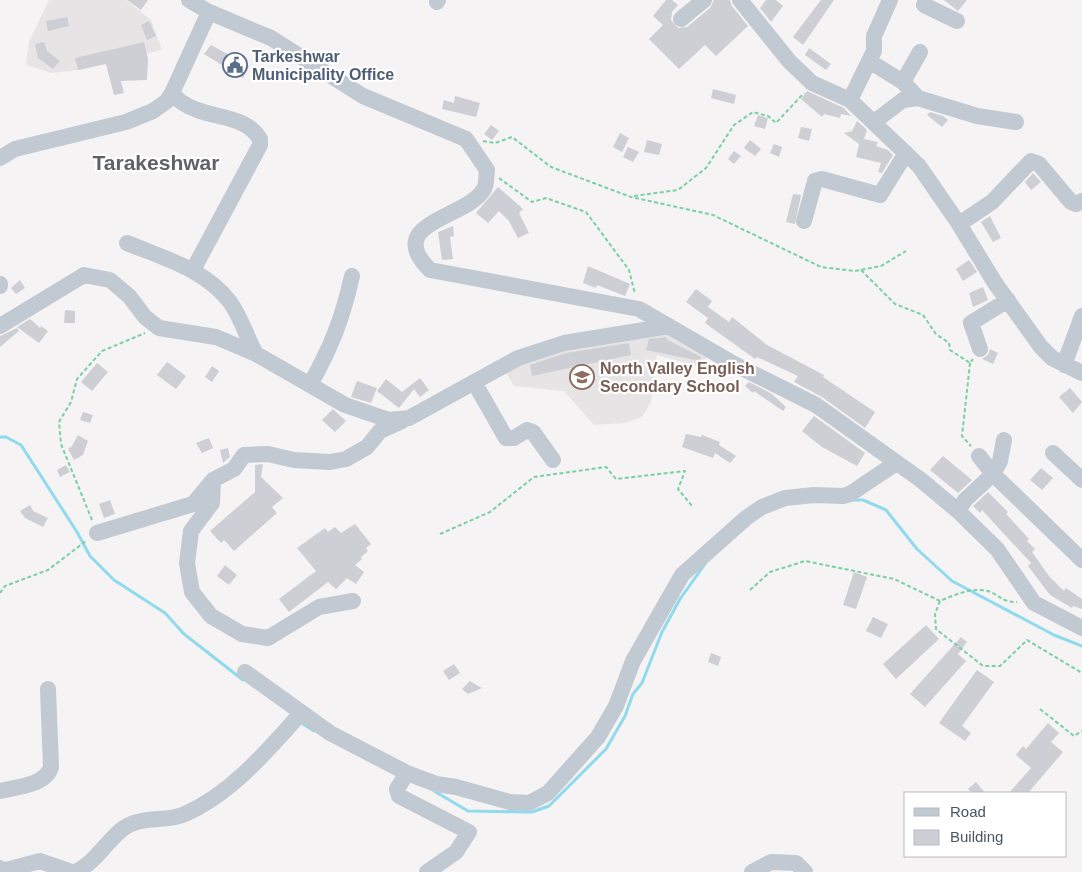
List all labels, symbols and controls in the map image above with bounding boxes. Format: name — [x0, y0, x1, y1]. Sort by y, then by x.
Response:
place label: Tarkeshwar Municipality Office — [252, 48, 394, 83]
public building icon: Tarkeshwar Municipality Office — [222, 52, 248, 78]
district label: Tarakeshwar — [93, 151, 219, 174]
place label: North Valley English Secondary School — [600, 360, 755, 395]
school or university icon: North Valley English Secondary School — [569, 364, 595, 390]
legend — [904, 792, 1067, 857]
text: Road — [950, 803, 986, 820]
text: Building — [950, 828, 1003, 845]

